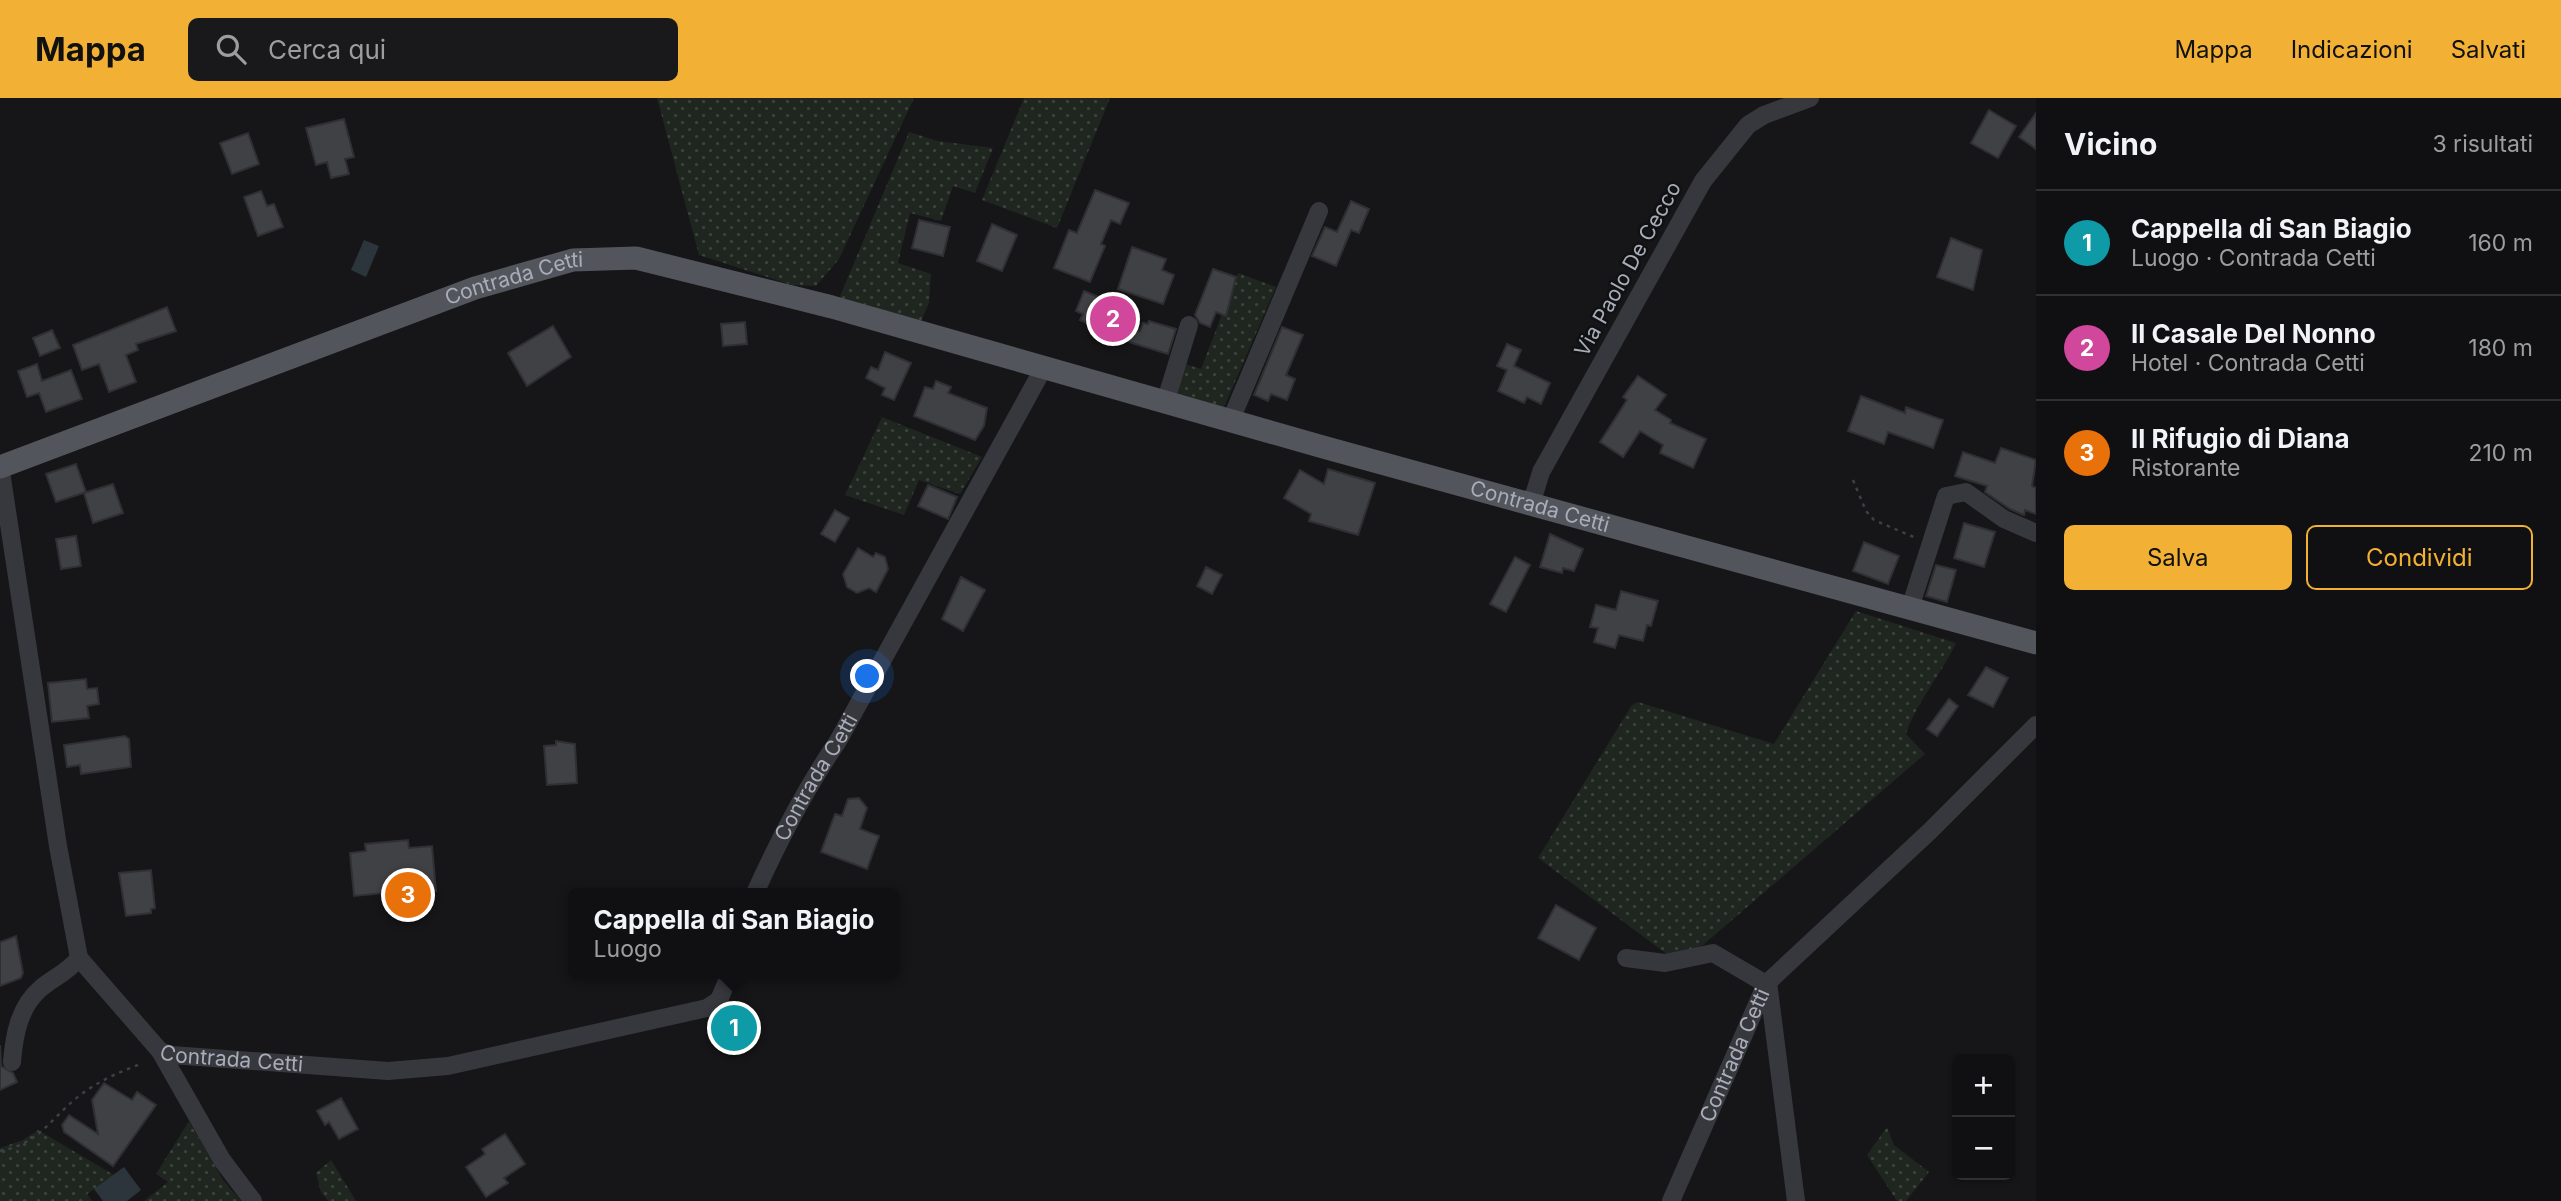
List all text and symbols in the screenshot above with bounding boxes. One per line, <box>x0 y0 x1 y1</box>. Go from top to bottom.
search box <box>188 18 678 81</box>
text: Mappa <box>35 29 146 69</box>
icon: search <box>212 30 250 68</box>
text: Cerca qui <box>268 34 386 65</box>
text: Mappa <box>2174 35 2253 64</box>
text: Indicazioni <box>2291 35 2413 64</box>
text: Salvati <box>2451 35 2526 64</box>
text: Vicino <box>2064 126 2157 162</box>
text: 3 risultati <box>2432 130 2533 158</box>
street label: Via Paolo De Cecco <box>1569 177 1686 361</box>
text: Cappella di San Biagio <box>2131 213 2412 244</box>
text: 1 <box>2082 229 2092 257</box>
text: 160 m <box>2468 229 2533 257</box>
text: Luogo · Contrada Cetti <box>2131 244 2376 272</box>
street label: Contrada Cetti <box>441 247 584 310</box>
pin: 2 <box>1090 293 1136 345</box>
text: Il Casale Del Nonno <box>2131 318 2376 349</box>
text: 2 <box>2080 334 2094 362</box>
text: 180 m <box>2468 334 2533 362</box>
text: Hotel · Contrada Cetti <box>2131 349 2365 377</box>
text: Il Rifugio di Diana <box>2131 423 2350 454</box>
text: 3 <box>2080 439 2094 467</box>
text: 210 m <box>2468 439 2533 467</box>
text: Ristorante <box>2131 454 2240 482</box>
street label: Contrada Cetti <box>1467 475 1612 537</box>
button: Salva <box>2064 525 2292 590</box>
button: Condividi <box>2306 525 2533 590</box>
your location <box>850 659 884 693</box>
street label: Contrada Cetti <box>769 709 863 845</box>
pin: 3 <box>385 869 431 921</box>
popup <box>568 888 900 979</box>
text: Cappella di San Biagio <box>594 904 874 935</box>
text: Luogo <box>594 935 662 963</box>
street label: Contrada Cetti <box>1694 984 1775 1126</box>
pin: 1 <box>711 1002 757 1054</box>
street label: Contrada Cetti <box>157 1039 304 1077</box>
map controls <box>1952 1054 2015 1180</box>
button: + <box>1952 1054 2015 1117</box>
button: − <box>1952 1117 2015 1180</box>

